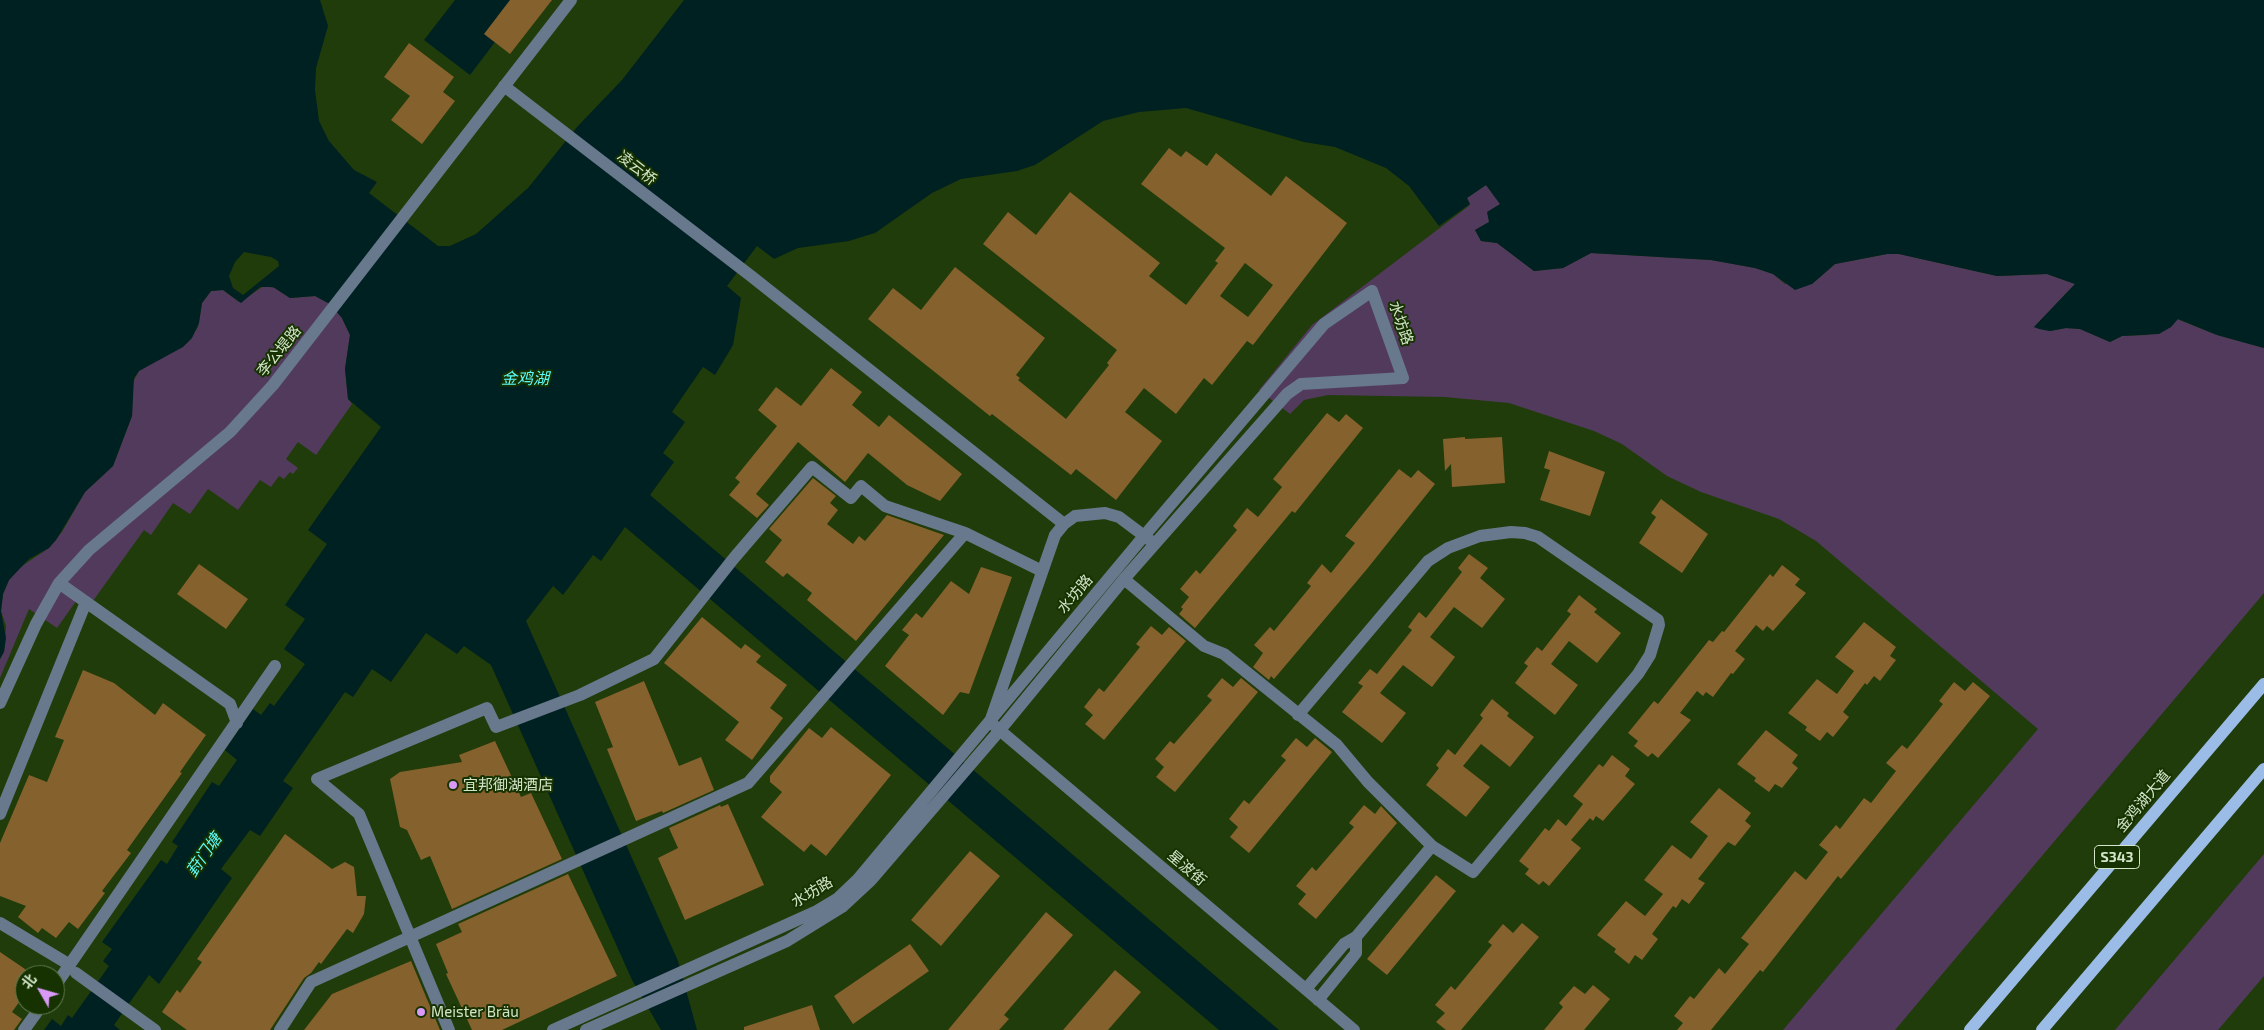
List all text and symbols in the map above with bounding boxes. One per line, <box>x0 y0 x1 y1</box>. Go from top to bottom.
street label: 凌云桥 <box>614 147 660 189</box>
street label: 水坊路 <box>1385 299 1417 347</box>
street label: 李公堤路 <box>253 322 305 380</box>
water label: 金鸡湖 <box>501 369 549 389</box>
street label: 水坊路 <box>1054 571 1096 617</box>
street label: 金鸡湖大道 <box>2112 766 2174 836</box>
place label: 宜邦御湖酒店 <box>463 776 553 794</box>
marker: 宜邦御湖酒店 <box>447 779 459 791</box>
water label: 葑门塘 <box>182 830 226 880</box>
road number: S343 <box>2094 846 2140 869</box>
street label: 星波街 <box>1164 847 1210 889</box>
street label: 水坊路 <box>788 873 836 911</box>
north arrow <box>15 965 65 1015</box>
text: 北 <box>18 970 40 992</box>
place label: Meister Bräu <box>431 1003 519 1021</box>
marker: Meister Bräu <box>415 1006 427 1018</box>

